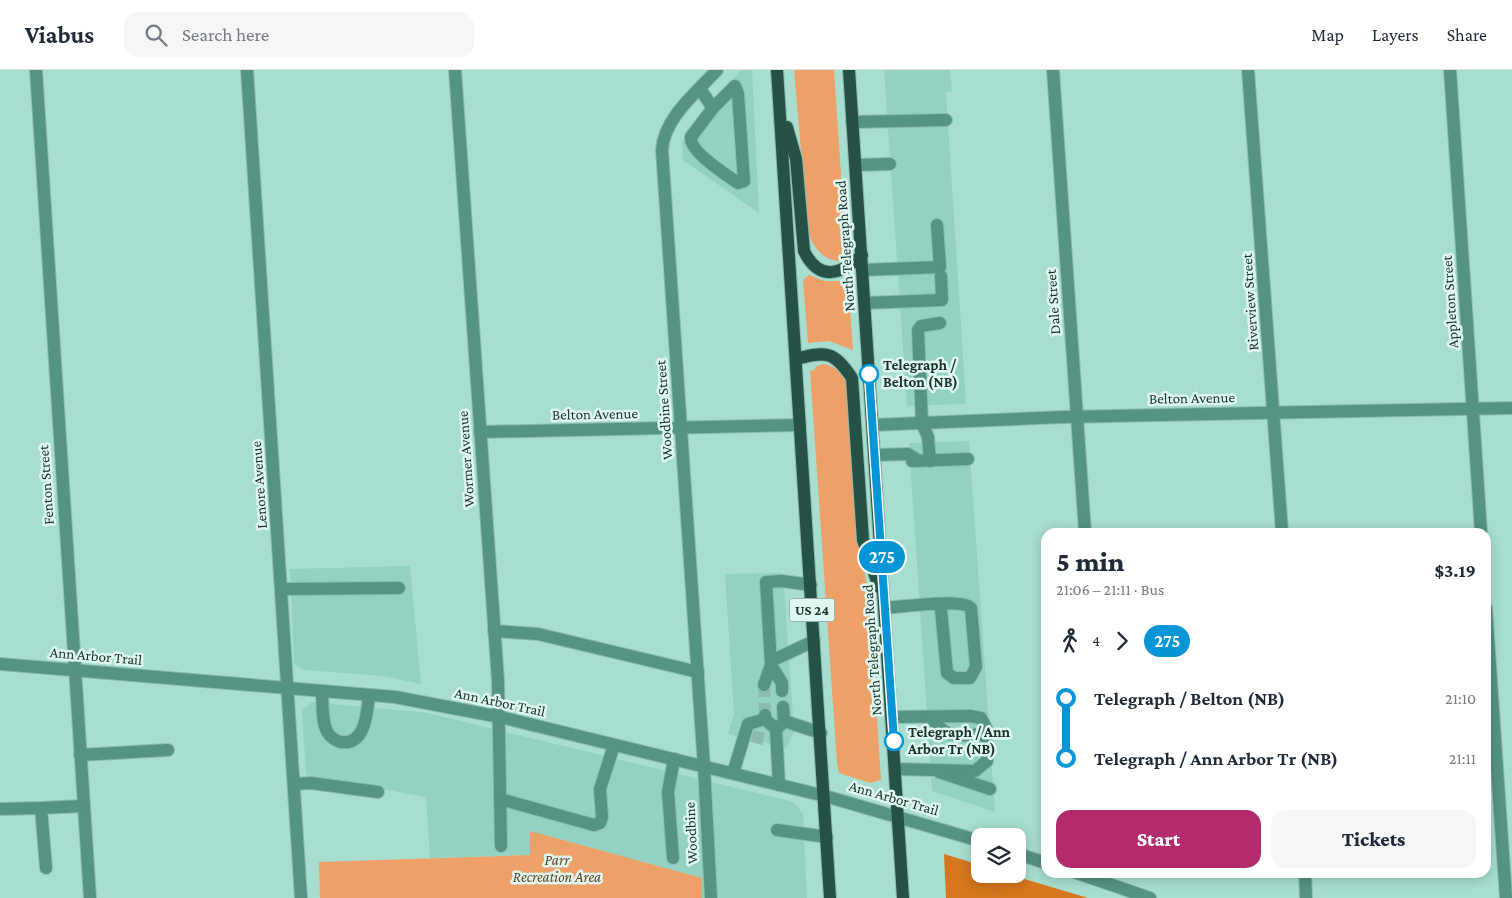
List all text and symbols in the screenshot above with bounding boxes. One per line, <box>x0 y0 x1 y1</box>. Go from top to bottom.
search box <box>124 12 474 57</box>
text: Viabus <box>25 21 94 48</box>
icon: search <box>142 21 170 49</box>
text: Search here <box>182 24 269 45</box>
text: Map <box>1311 25 1344 45</box>
text: Layers <box>1372 25 1419 45</box>
text: Share <box>1447 25 1487 45</box>
street label: North Telegraph Road <box>832 180 859 312</box>
street label: Riverview Street <box>1239 252 1261 351</box>
street label: Appleton Street <box>1439 254 1462 349</box>
street label: Dale Street <box>1043 268 1063 335</box>
place label: Telegraph / Belton (NB) <box>883 357 958 391</box>
street label: Woodbine Street <box>652 358 675 461</box>
marker: Telegraph / Belton (NB) <box>859 364 879 384</box>
street label: Belton Avenue <box>1149 389 1236 407</box>
street label: Belton Avenue <box>552 405 639 423</box>
street label: Wormer Avenue <box>455 410 477 508</box>
street label: Lenore Avenue <box>248 440 270 530</box>
street label: Fenton Street <box>35 443 57 525</box>
line badge: 275 <box>853 541 911 573</box>
text: 5 min <box>1056 546 1124 577</box>
text: 275 <box>869 547 895 567</box>
text: $3.19 <box>1435 560 1476 581</box>
text: 21:06 – 21:11 · Bus <box>1056 581 1164 598</box>
street label: North Telegraph Road <box>859 584 886 716</box>
road number: US 24 <box>790 598 834 622</box>
icon: walk <box>1056 627 1084 655</box>
icon: forward <box>1108 627 1136 655</box>
text: 275 <box>1154 631 1180 651</box>
text: 4 <box>1092 632 1100 649</box>
street label: Ann Arbor Trail <box>49 644 143 668</box>
street label: Ann Arbor Trail <box>453 685 547 719</box>
text: Telegraph / Belton (NB) <box>1094 688 1285 709</box>
text: 21:10 <box>1445 690 1476 707</box>
place label: Telegraph / Ann Arbor Tr (NB) <box>907 724 1011 758</box>
marker: Telegraph / Ann Arbor Tr (NB) <box>884 731 904 751</box>
text: Telegraph / Ann Arbor Tr (NB) <box>1094 748 1338 769</box>
text: 21:11 <box>1449 750 1476 767</box>
street label: Ann Arbor Trail <box>847 778 941 818</box>
street label: Woodbine <box>681 801 701 864</box>
button: Start <box>1056 810 1261 868</box>
button: Tickets <box>1271 810 1476 868</box>
map controls <box>971 828 1026 883</box>
button: layers <box>971 828 1026 883</box>
park label: Parr Recreation Area <box>513 852 601 885</box>

